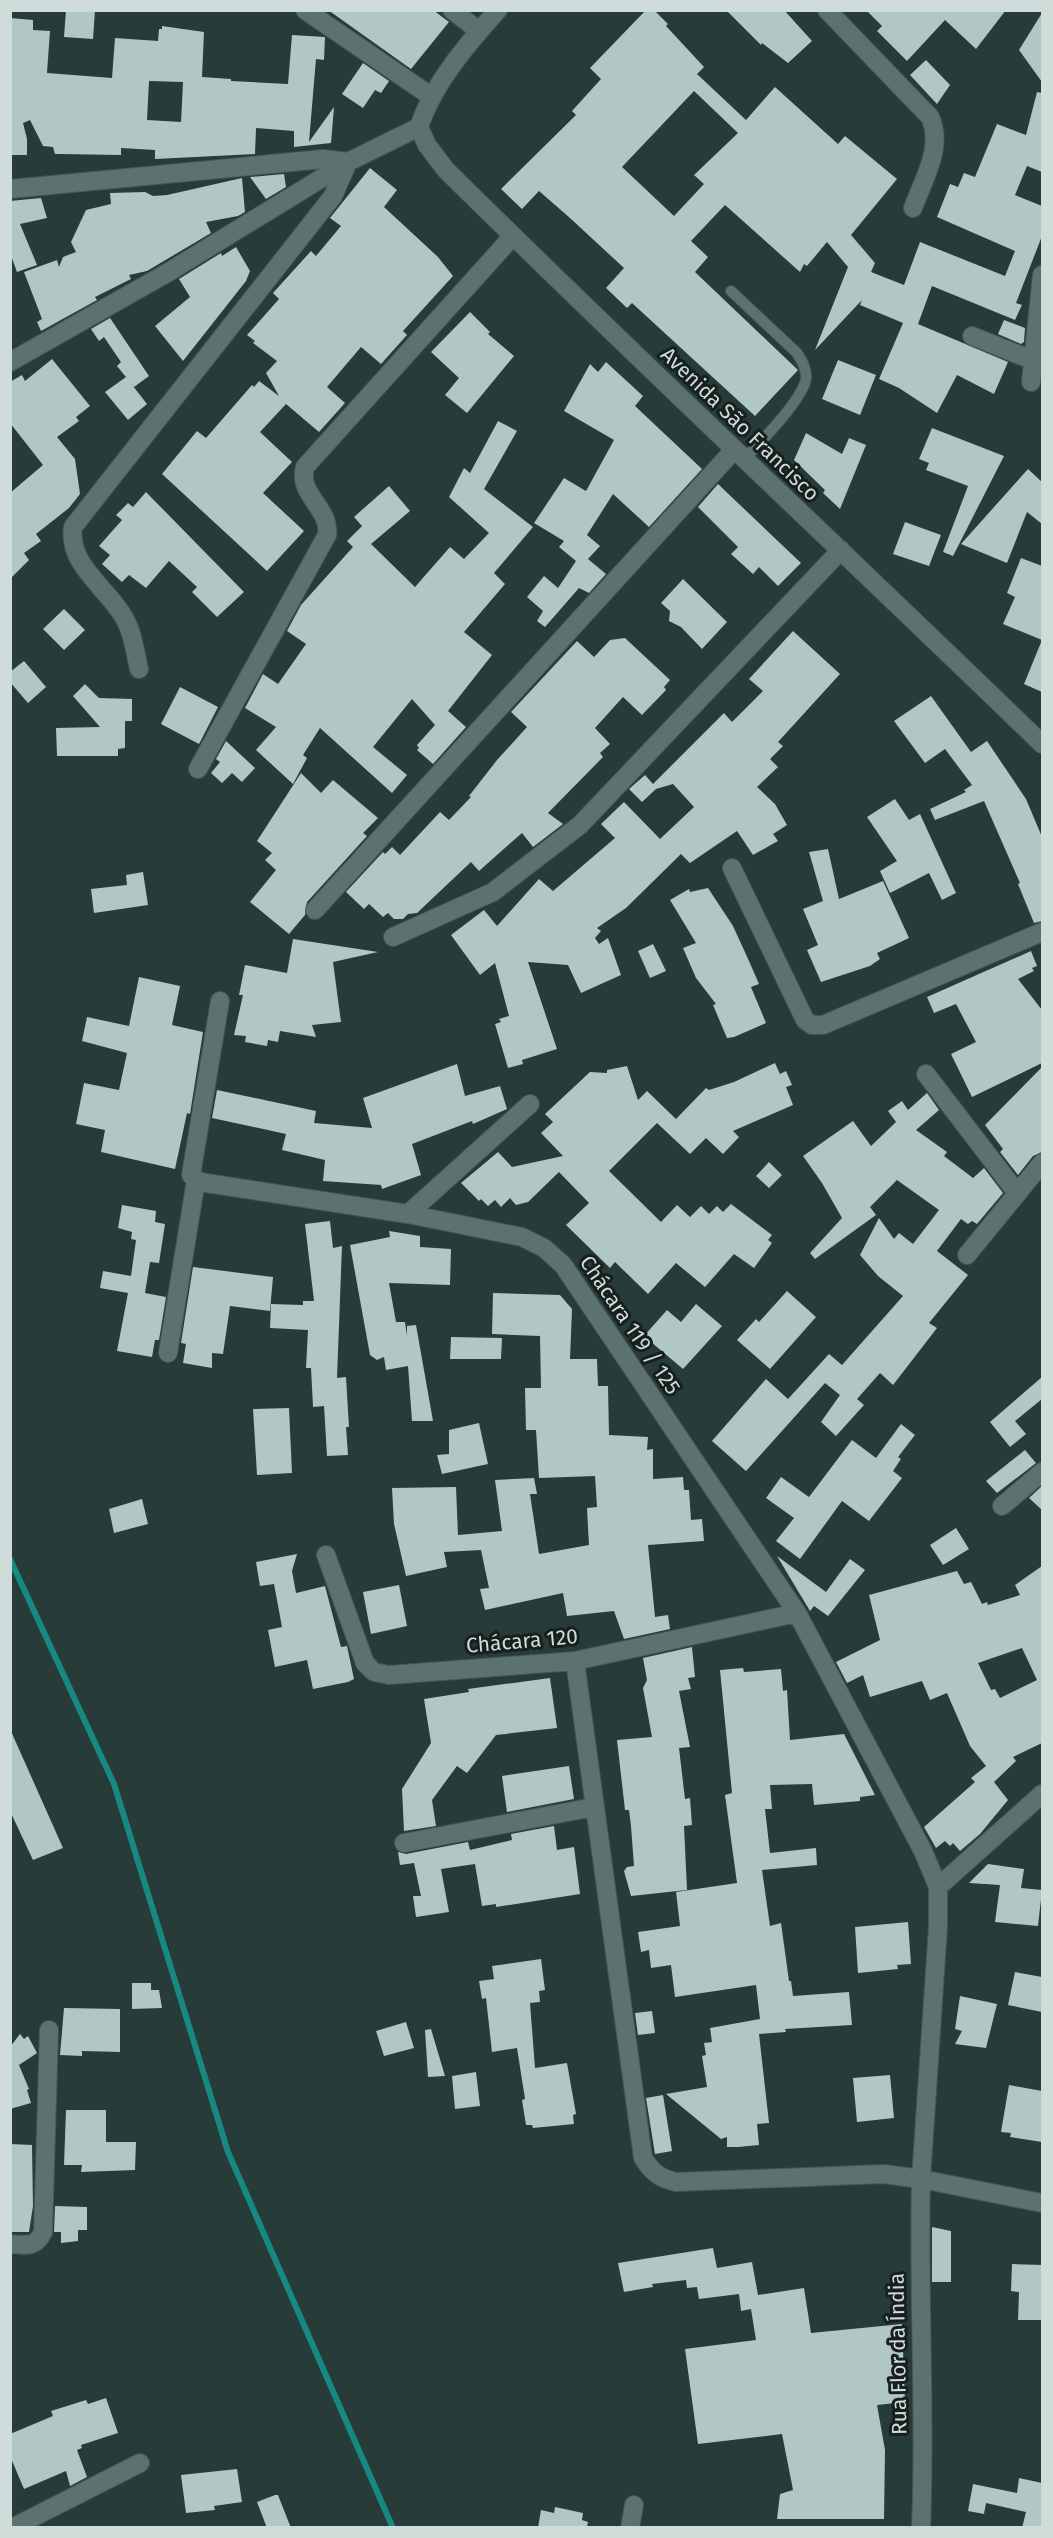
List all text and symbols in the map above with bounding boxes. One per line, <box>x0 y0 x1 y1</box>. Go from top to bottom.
street label: Avenida São Francisco <box>655 342 825 506</box>
street label: Chácara 119 / 125 <box>574 1251 686 1399</box>
street label: Chácara 120 <box>465 1623 579 1659</box>
street label: Rua Flor da Índia <box>884 2273 912 2435</box>

